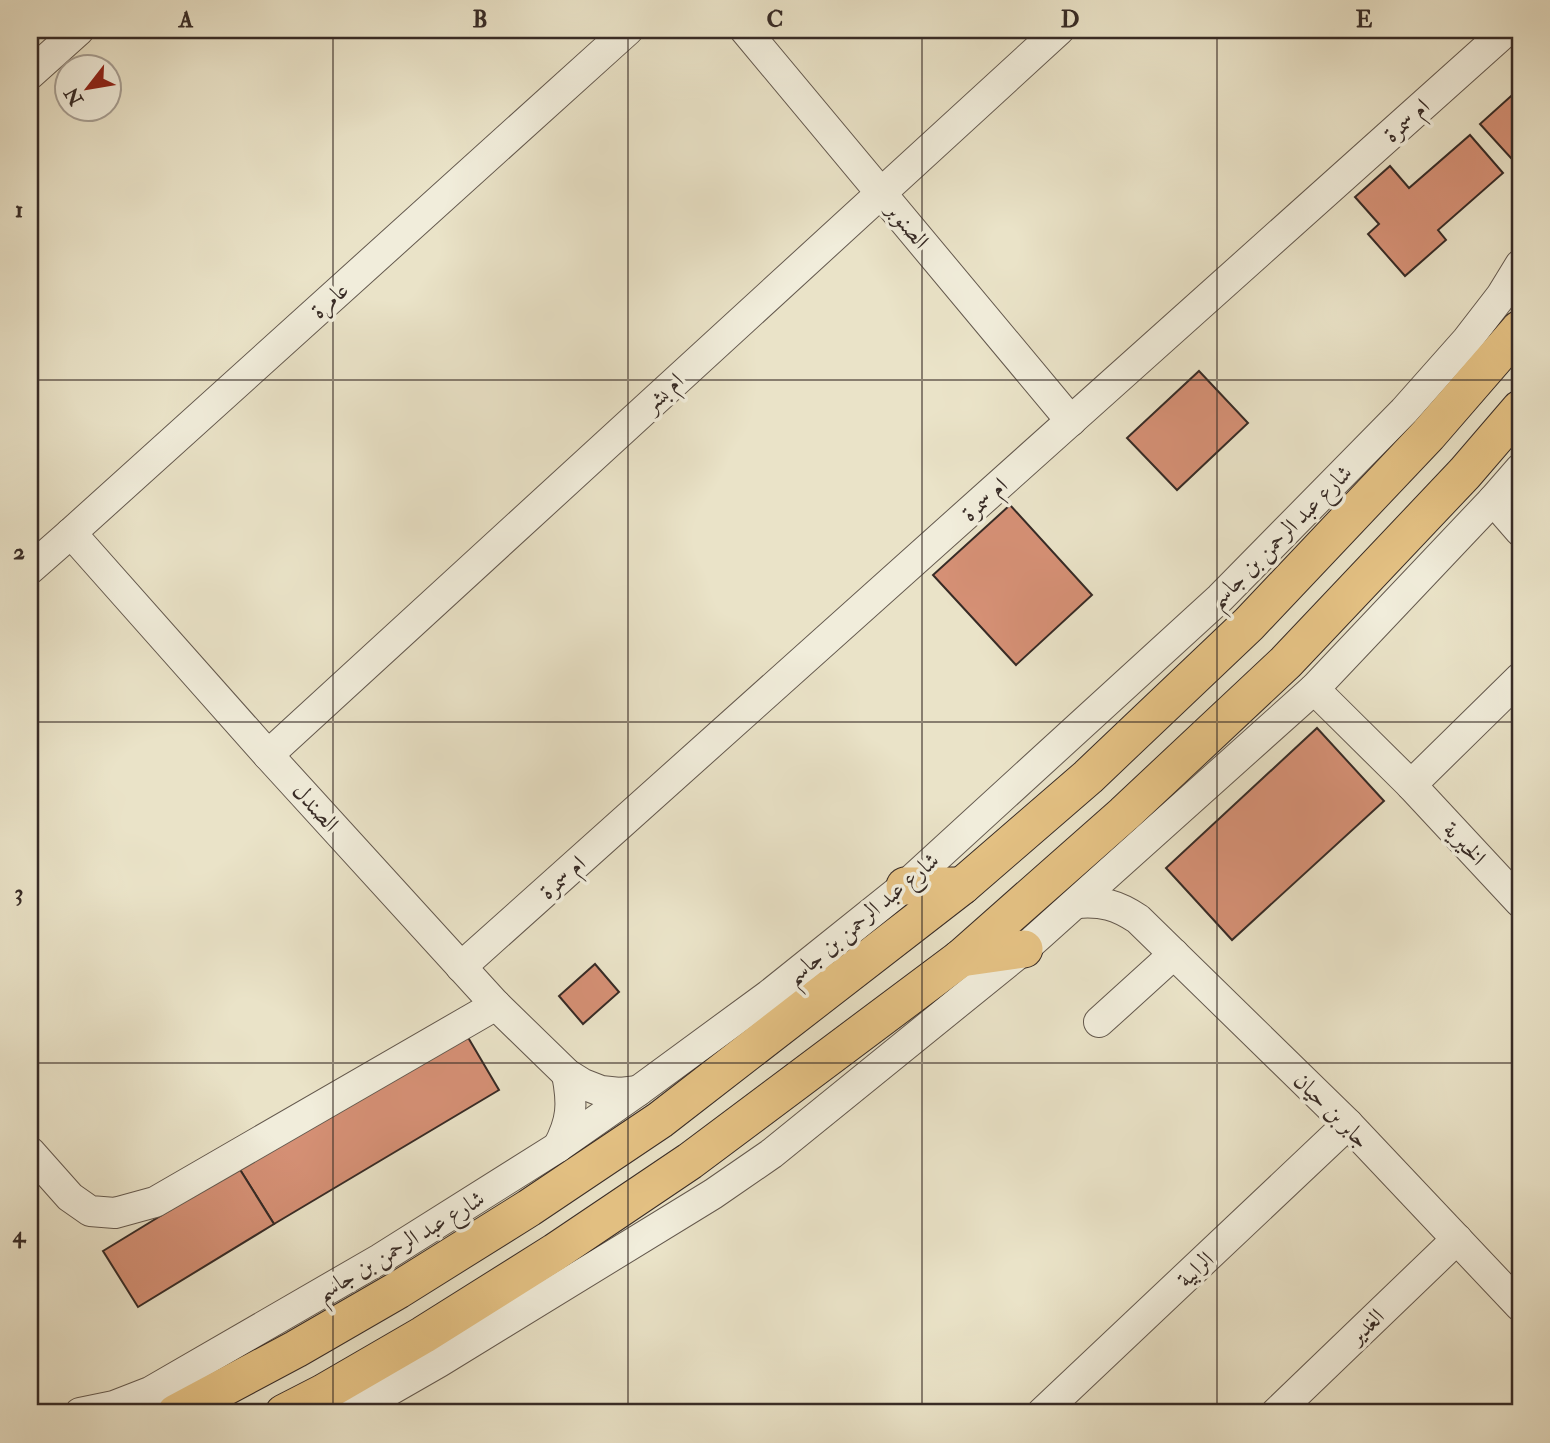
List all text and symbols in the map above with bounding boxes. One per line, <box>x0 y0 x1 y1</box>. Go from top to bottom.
text: A <box>178 5 194 34</box>
text: B <box>472 5 488 34</box>
text: C <box>767 5 783 34</box>
text: D <box>1061 5 1079 34</box>
text: E <box>1356 5 1373 34</box>
north arrow <box>52 52 122 122</box>
text: N <box>59 82 89 111</box>
street label: ام سمرة <box>1377 92 1439 152</box>
text: 1 <box>15 195 23 224</box>
street label: الصنوبر <box>879 195 935 255</box>
street label: عامرة <box>304 276 355 326</box>
street label: ام بشر <box>636 367 693 423</box>
street label: شارع عبد الرحمن بن جاسم <box>1202 458 1364 620</box>
street label: ام سمرة <box>955 471 1017 531</box>
text: 2 <box>13 537 25 566</box>
street label: الصندل <box>286 777 345 838</box>
street label: الخيرية <box>1437 815 1492 872</box>
street label: شارع عبد الرحمن بن جاسم <box>780 846 950 997</box>
street label: ام سمرة <box>533 849 595 909</box>
text: 3 <box>15 878 23 907</box>
street label: جابر بن حيان <box>1287 1066 1376 1155</box>
street label: شارع عبد الرحمن بن جاسم <box>311 1184 494 1314</box>
text: 4 <box>12 1220 27 1249</box>
street label: الرابية <box>1171 1245 1220 1294</box>
street label: الغدير <box>1341 1302 1391 1352</box>

